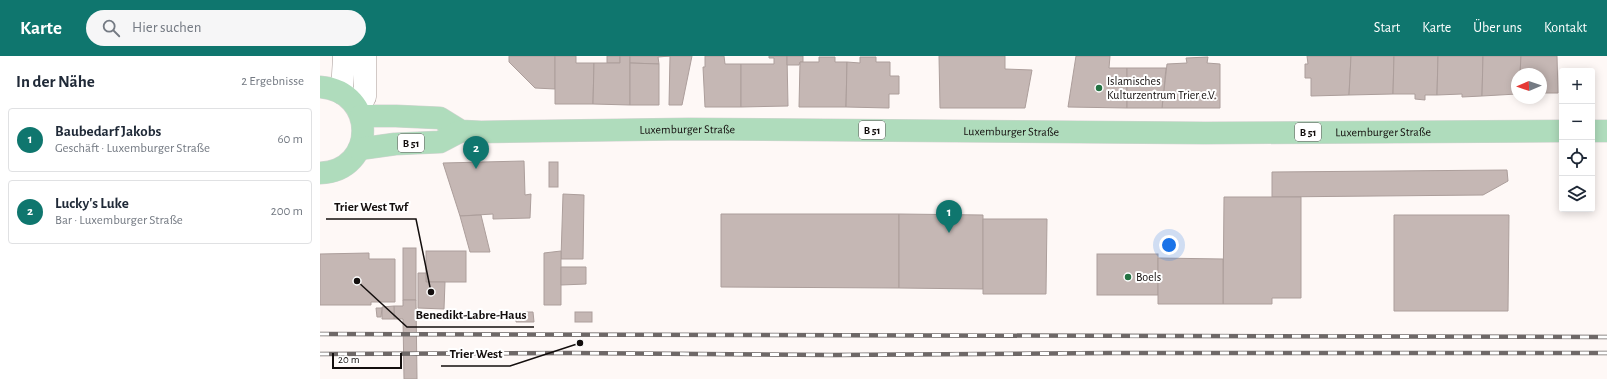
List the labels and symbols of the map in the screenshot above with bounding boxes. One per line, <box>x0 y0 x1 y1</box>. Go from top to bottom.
north arrow <box>1511 68 1547 104</box>
place label: Islamisches Kulturzentrum Trier e.V. <box>1107 75 1217 101</box>
marker: Islamisches Kulturzentrum Trier e.V. <box>1094 83 1104 93</box>
road number: B 51 <box>859 121 885 139</box>
street label: Luxemburger Straße <box>639 123 735 136</box>
road number: B 51 <box>1295 123 1321 141</box>
street label: Luxemburger Straße <box>963 125 1059 138</box>
street label: Luxemburger Straße <box>1335 126 1431 138</box>
road number: B 51 <box>398 134 424 152</box>
pin: 2 <box>463 136 489 169</box>
callout: Trier West Twf <box>326 194 416 219</box>
pin: 1 <box>936 200 962 233</box>
text: Trier West Twf <box>334 201 410 214</box>
your location <box>1159 235 1179 255</box>
place label: Boels <box>1136 271 1161 283</box>
marker: Boels <box>1123 272 1133 282</box>
callout: Benedikt-Labre-Haus <box>407 302 534 327</box>
text: Benedikt-Labre-Haus <box>416 309 526 322</box>
callout: Trier West <box>441 341 510 366</box>
text: Trier West <box>450 348 503 361</box>
scale bar <box>332 351 402 370</box>

